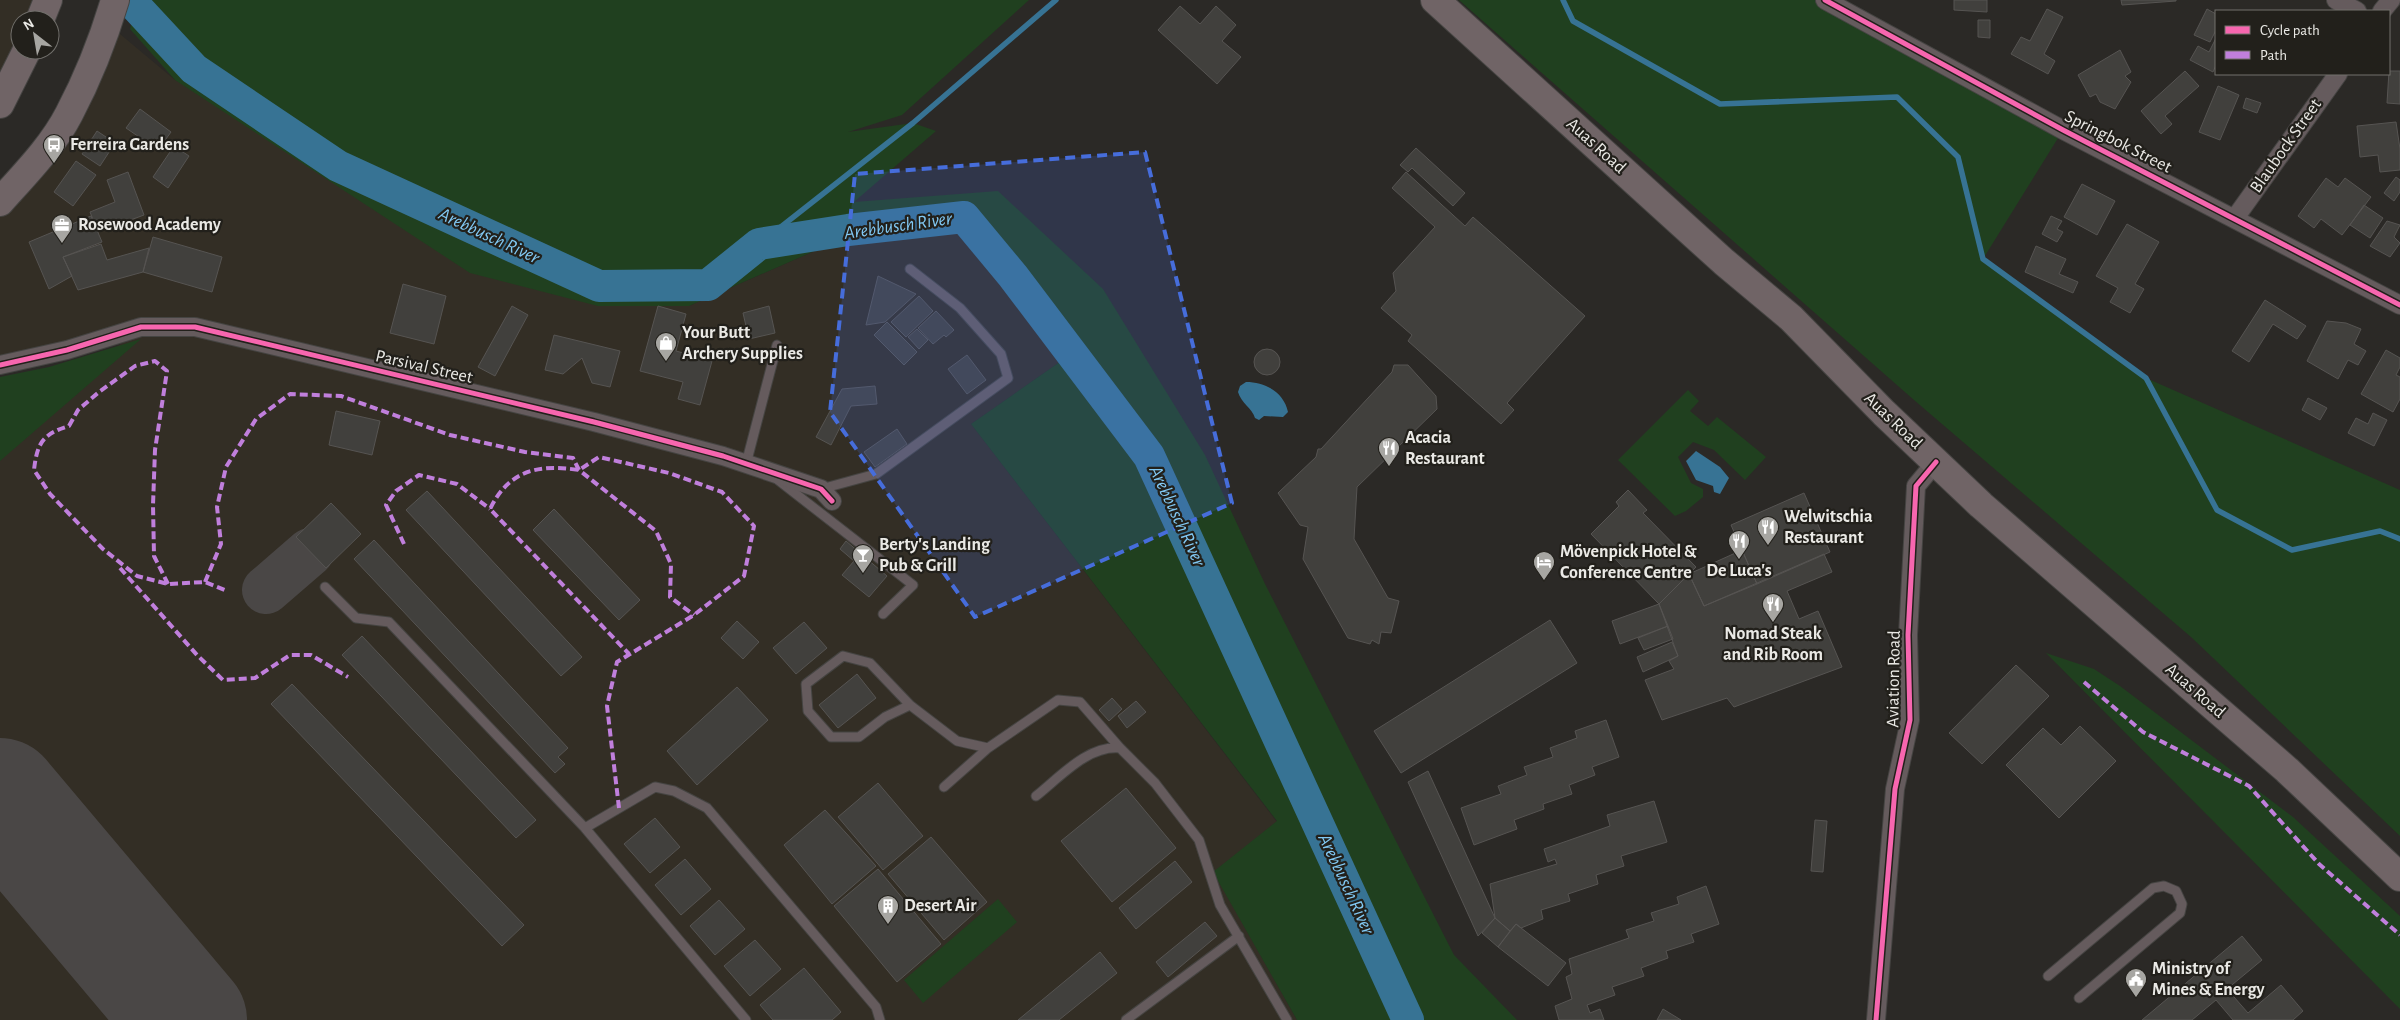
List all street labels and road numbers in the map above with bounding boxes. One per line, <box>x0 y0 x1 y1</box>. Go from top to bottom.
street label: Blaubock Street <box>2247 96 2325 196</box>
street label: Springbok Street <box>2062 107 2175 177</box>
street label: Auas Road <box>1563 115 1629 177</box>
street label: Parsival Street <box>374 347 475 387</box>
street label: Auas Road <box>1860 389 1926 453</box>
street label: Aviation Road <box>1884 630 1904 728</box>
street label: Auas Road <box>2162 660 2228 722</box>

